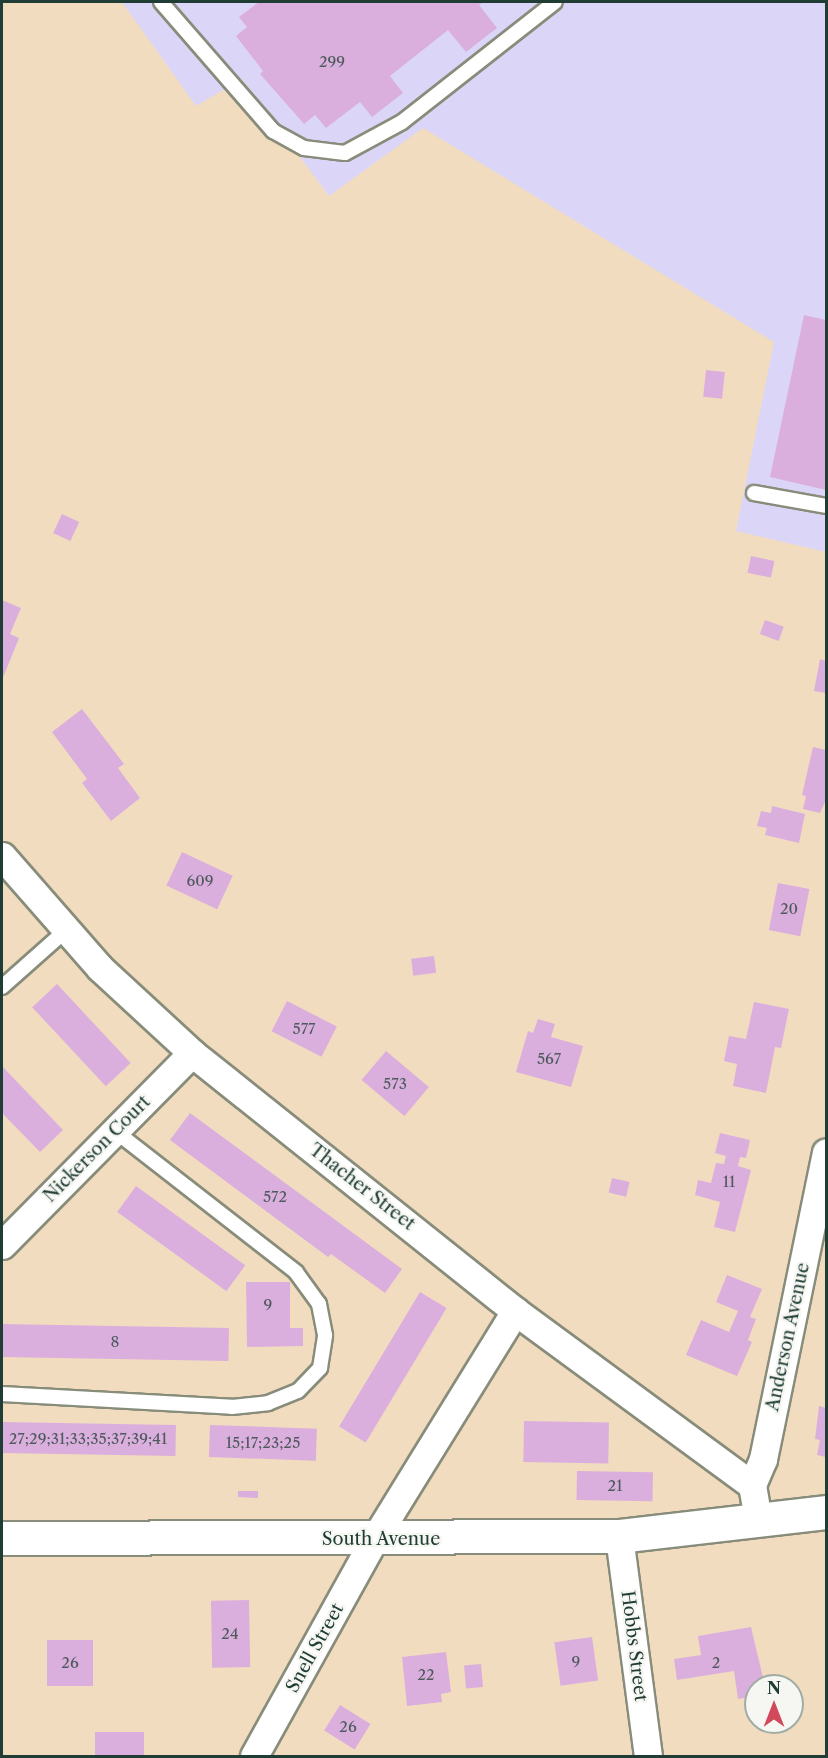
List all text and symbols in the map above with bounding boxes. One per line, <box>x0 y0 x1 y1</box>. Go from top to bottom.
house number: 299 <box>319 53 345 71</box>
house number: 609 <box>186 872 214 890</box>
house number: 20 <box>780 900 798 918</box>
house number: 577 <box>293 1020 315 1038</box>
house number: 567 <box>537 1050 561 1068</box>
house number: 573 <box>383 1075 407 1093</box>
street label: Nickerson Court <box>39 1091 155 1207</box>
street label: Thacher Street <box>305 1139 419 1235</box>
house number: 11 <box>723 1173 735 1191</box>
house number: 572 <box>263 1188 287 1206</box>
street label: Anderson Avenue <box>762 1260 814 1414</box>
house number: 9 <box>264 1296 272 1314</box>
house number: 8 <box>111 1333 119 1351</box>
house number: 27;29;31;33;35;37;39;41 <box>9 1430 167 1448</box>
house number: 15;17;23;25 <box>226 1434 300 1452</box>
house number: 21 <box>608 1477 622 1495</box>
street label: South Avenue <box>321 1528 441 1550</box>
street label: Hobbs Street <box>616 1589 652 1703</box>
street label: Snell Street <box>282 1600 348 1696</box>
house number: 24 <box>221 1625 239 1643</box>
house number: 9 <box>572 1653 580 1671</box>
house number: 26 <box>61 1654 79 1672</box>
house number: 2 <box>712 1654 720 1672</box>
house number: 22 <box>417 1666 435 1684</box>
north arrow <box>744 1674 804 1734</box>
text: N <box>767 1678 781 1698</box>
house number: 26 <box>339 1718 357 1736</box>

